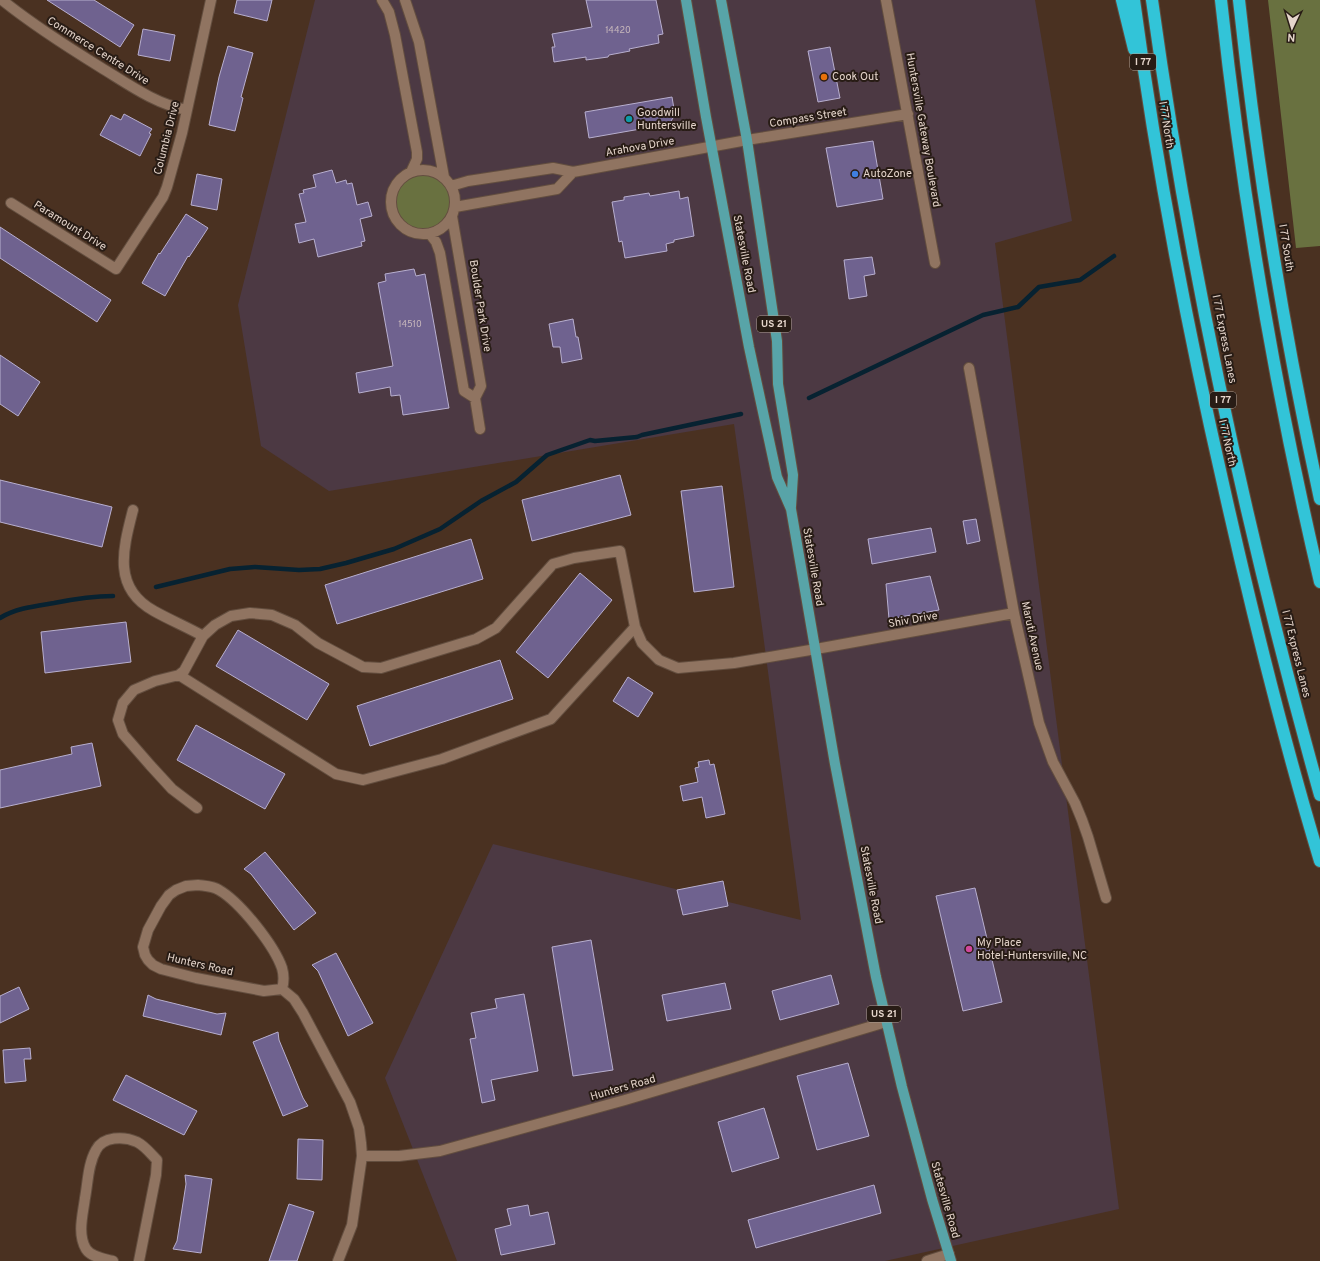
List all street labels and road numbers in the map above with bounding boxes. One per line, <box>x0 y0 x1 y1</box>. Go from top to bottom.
street label: Commerce Centre Drive <box>44 14 152 88</box>
street label: Huntersville Gateway Boulevard <box>903 52 943 208</box>
road number: I 77 <box>1130 54 1156 70</box>
street label: Columbia Drive <box>151 100 183 176</box>
street label: I 77 North <box>1155 100 1177 150</box>
street label: Compass Street <box>768 105 848 131</box>
street label: Arahova Drive <box>605 134 676 160</box>
street label: Paramount Drive <box>31 198 109 254</box>
street label: Statesville Road <box>730 214 758 294</box>
street label: I 77 South <box>1275 223 1297 273</box>
street label: Boulder Park Drive <box>466 259 494 353</box>
street label: I 77 Express Lanes <box>1209 294 1239 384</box>
road number: US 21 <box>757 316 791 332</box>
road number: I 77 <box>1210 392 1236 408</box>
street label: I 77 North <box>1215 418 1239 468</box>
street label: Statesville Road <box>799 527 827 607</box>
street label: Maruti Avenue <box>1018 600 1046 672</box>
street label: Shiv Drive <box>887 609 939 631</box>
street label: I 77 Express Lanes <box>1278 609 1314 699</box>
street label: Statesville Road <box>857 845 885 925</box>
street label: Hunters Road <box>166 951 234 979</box>
road number: US 21 <box>867 1006 901 1022</box>
street label: Hunters Road <box>589 1072 657 1104</box>
street label: Statesville Road <box>927 1160 963 1240</box>

